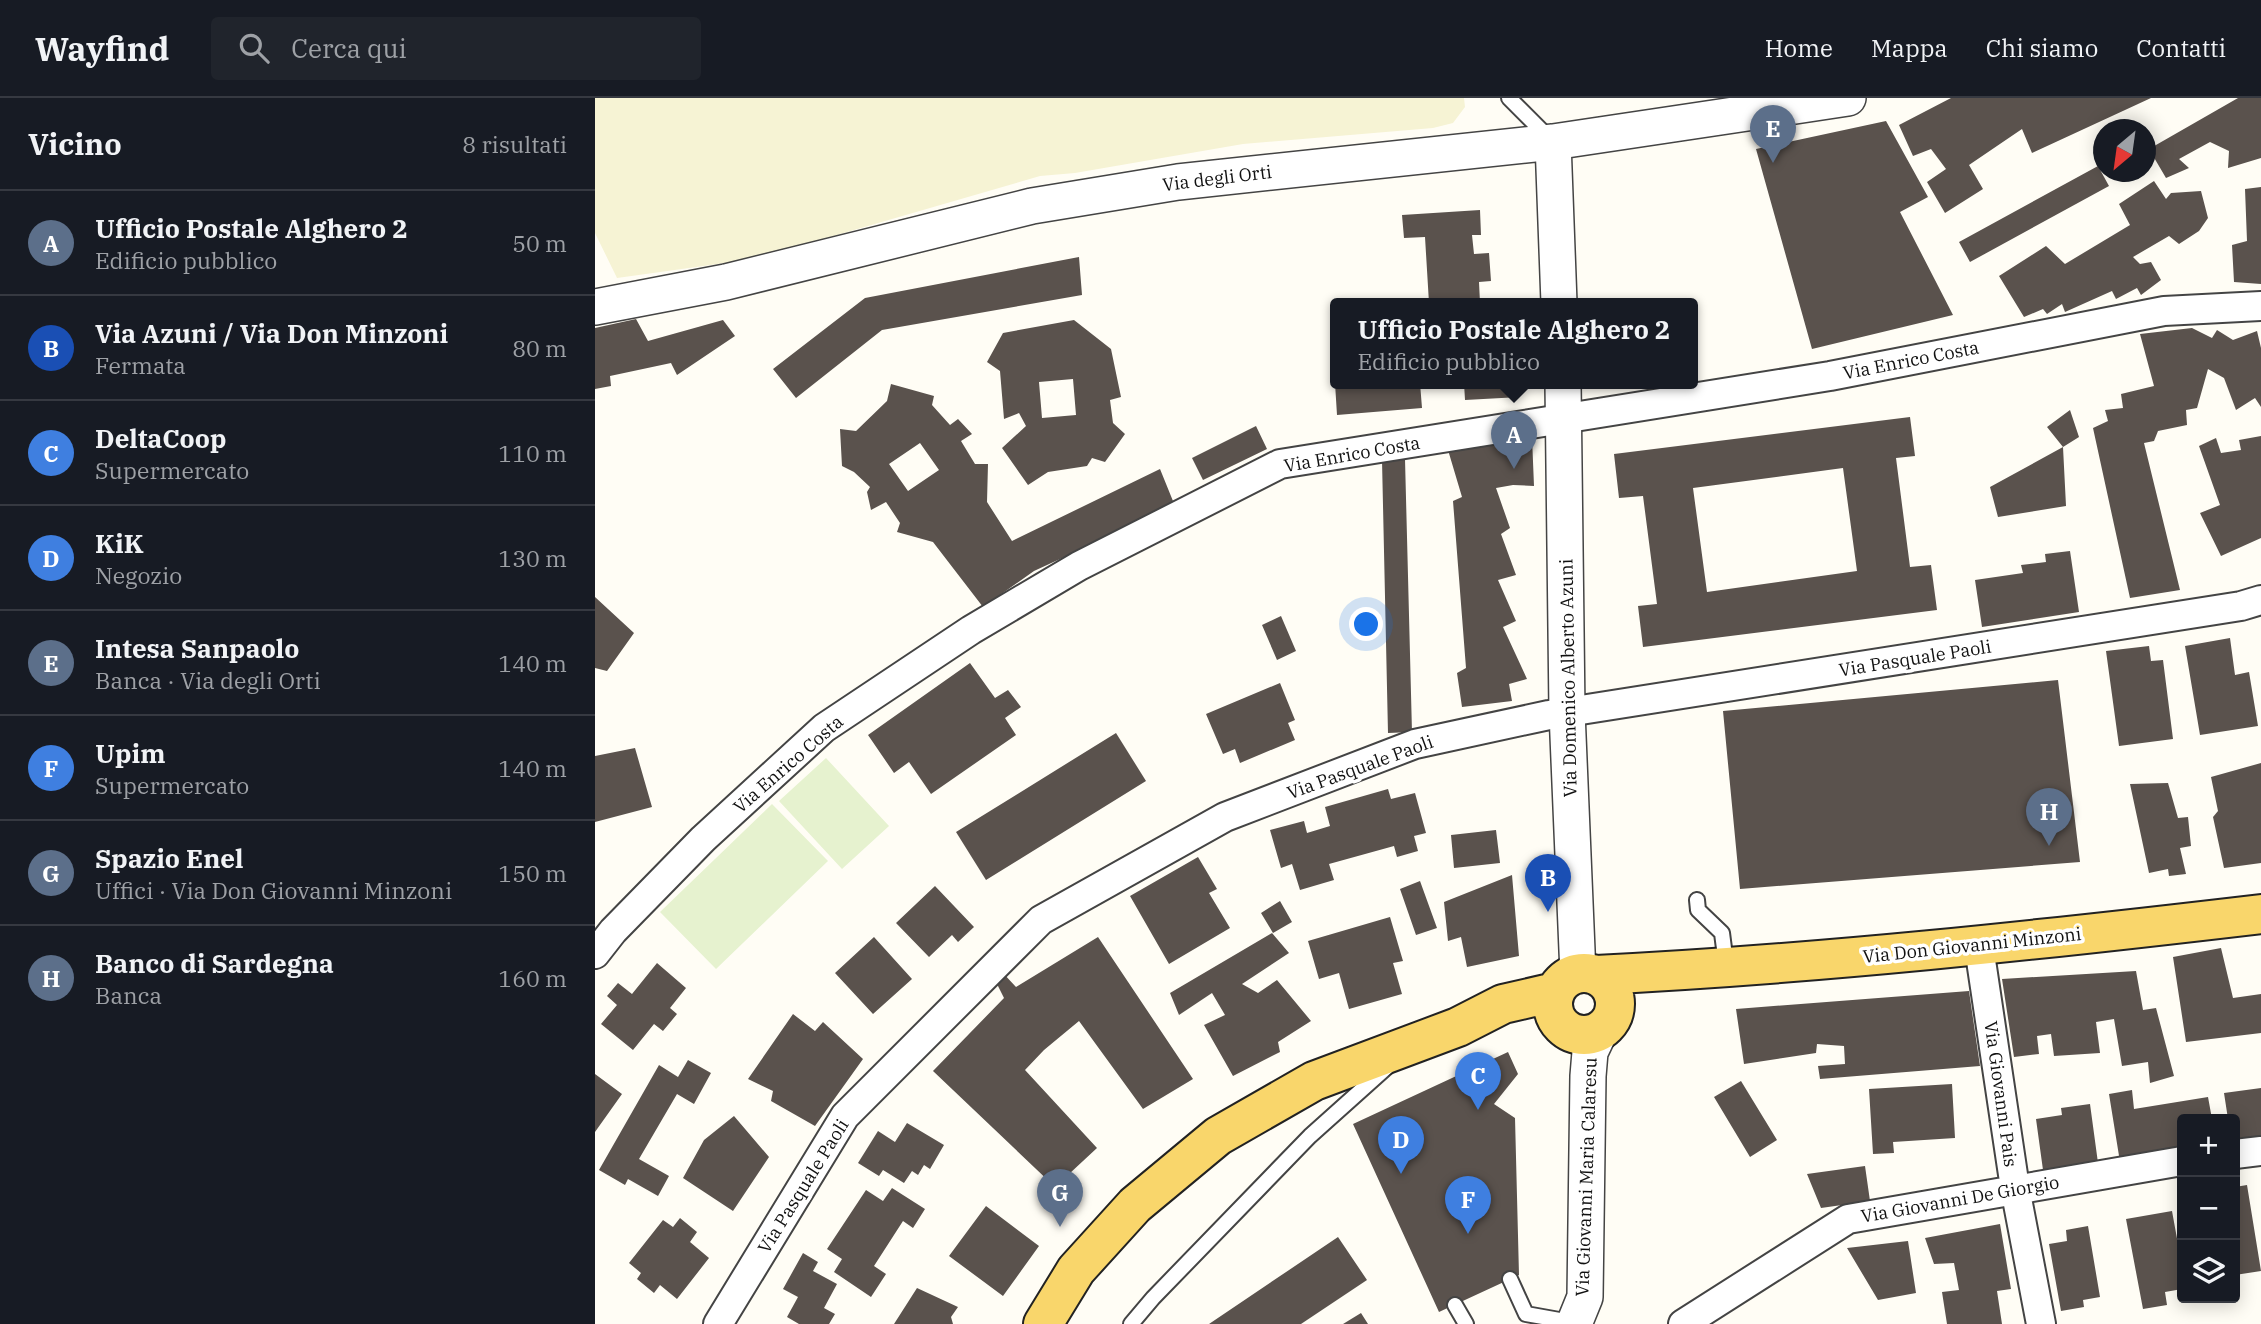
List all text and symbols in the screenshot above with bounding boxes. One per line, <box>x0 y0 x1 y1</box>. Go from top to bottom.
search box <box>211 17 701 80</box>
text: Wayfind <box>35 27 169 70</box>
icon: search <box>235 29 273 67</box>
text: Cerca qui <box>291 31 407 65</box>
text: Home <box>1765 32 1833 64</box>
text: Mappa <box>1871 32 1948 64</box>
text: Chi siamo <box>1986 32 2098 64</box>
text: Contatti <box>2136 32 2226 64</box>
pin: E <box>1750 105 1796 163</box>
north arrow <box>2093 119 2156 182</box>
text: Vicino <box>28 124 122 163</box>
text: 8 risultati <box>462 129 567 159</box>
street label: Via degli Orti <box>1161 160 1273 196</box>
text: Ufficio Postale Alghero 2 <box>95 211 408 245</box>
text: A <box>43 228 59 258</box>
text: 50 m <box>512 228 567 258</box>
text: Edificio pubblico <box>95 245 277 275</box>
popup <box>1330 298 1698 389</box>
text: Ufficio Postale Alghero 2 <box>1358 312 1670 346</box>
text: Via Azuni / Via Don Minzoni <box>95 316 448 350</box>
text: B <box>43 333 59 363</box>
text: 80 m <box>512 333 567 363</box>
street label: Via Enrico Costa <box>1841 336 1981 384</box>
text: Edificio pubblico <box>1358 346 1540 376</box>
text: Fermata <box>95 350 186 380</box>
pin: A <box>1491 411 1537 469</box>
text: DeltaCoop <box>95 421 226 455</box>
street label: Via Enrico Costa <box>1282 431 1422 477</box>
text: C <box>43 438 59 468</box>
text: 110 m <box>498 438 567 468</box>
text: Supermercato <box>95 455 249 485</box>
text: KiK <box>95 526 144 560</box>
text: D <box>42 543 60 573</box>
text: 130 m <box>498 543 567 573</box>
street label: Via Domenico Alberto Azuni <box>1554 558 1582 797</box>
text: Negozio <box>95 560 182 590</box>
your location <box>1349 607 1383 641</box>
text: Intesa Sanpaolo <box>95 631 299 665</box>
street label: Via Pasquale Paoli <box>1837 635 1993 681</box>
text: E <box>43 648 59 678</box>
text: 140 m <box>498 648 567 678</box>
text: Banca · Via degli Orti <box>95 665 321 695</box>
street label: Via Enrico Costa <box>728 710 848 818</box>
street label: Via Pasquale Paoli <box>1284 730 1437 804</box>
text: Upim <box>95 736 165 770</box>
text: F <box>44 753 58 783</box>
text: 140 m <box>498 753 567 783</box>
text: Supermercato <box>95 770 249 800</box>
pin: H <box>2026 788 2072 846</box>
text: Spazio Enel <box>95 841 244 875</box>
pin: B <box>1525 854 1571 912</box>
text: G <box>42 858 60 888</box>
text: 150 m <box>498 858 567 888</box>
text: Uffici · Via Don Giovanni Minzoni <box>95 875 452 905</box>
street label: Via Don Giovanni Minzoni <box>1862 922 2083 968</box>
text: Banco di Sardegna <box>95 946 334 980</box>
text: H <box>42 963 60 993</box>
text: 160 m <box>498 963 567 993</box>
text: Banca <box>95 980 162 1010</box>
street label: Via Giovanni Pais <box>1979 1020 2023 1168</box>
pin: C <box>1455 1052 1501 1110</box>
street label: Via Giovanni Maria Calaresu <box>1570 1057 1602 1297</box>
street label: Via Pasquale Paoli <box>752 1114 854 1257</box>
map controls <box>2177 1114 2240 1303</box>
button: + <box>2177 1114 2240 1177</box>
pin: D <box>1378 1116 1424 1174</box>
pin: G <box>1037 1169 1083 1227</box>
street label: Via Giovanni De Giorgio <box>1859 1170 2061 1228</box>
pin: F <box>1445 1176 1491 1234</box>
button: − <box>2177 1177 2240 1240</box>
button: layers <box>2177 1240 2240 1303</box>

